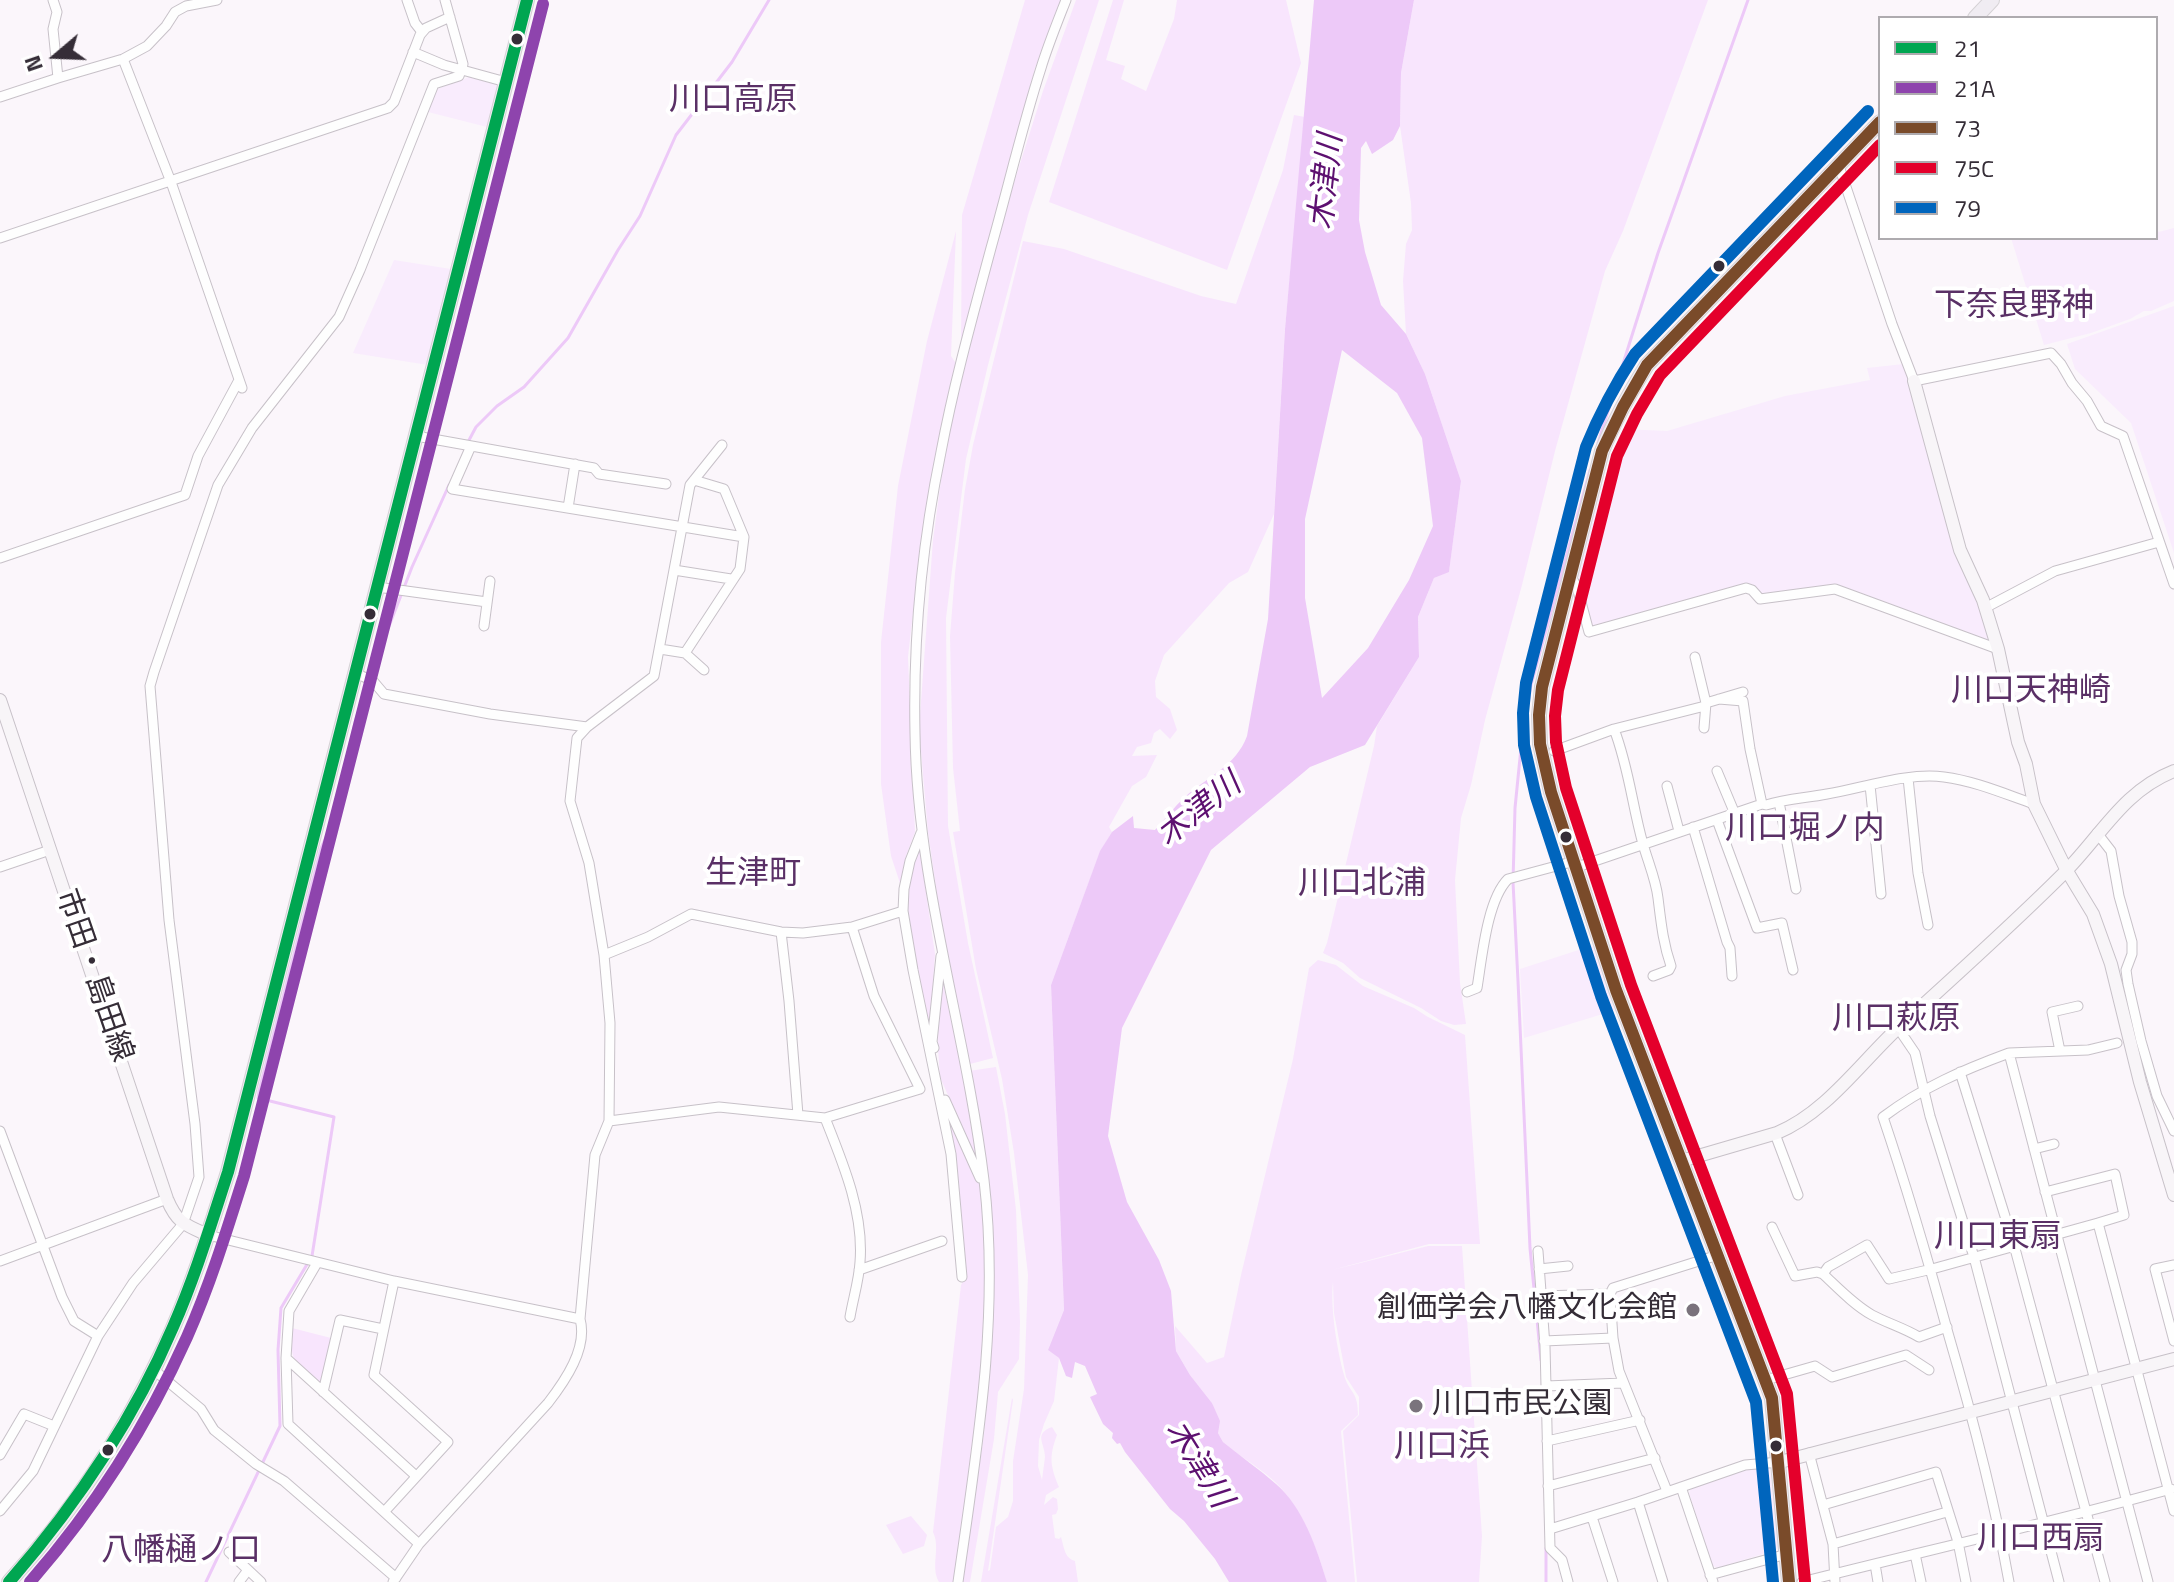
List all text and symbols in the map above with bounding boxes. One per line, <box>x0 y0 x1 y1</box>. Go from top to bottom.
north arrow <box>16 16 96 96</box>
legend <box>1878 16 2158 240</box>
text: 21 <box>1954 30 1981 66</box>
unlabelled marker <box>509 31 525 47</box>
text: N <box>15 51 52 77</box>
text: 21A <box>1954 70 1995 106</box>
district label: 川口高原 <box>669 82 797 120</box>
text: 73 <box>1954 110 1981 146</box>
water label: 木津川 <box>1304 132 1352 232</box>
text: 75C <box>1954 150 1994 186</box>
text: 79 <box>1954 190 1981 226</box>
unlabelled marker <box>1711 258 1727 274</box>
district label: 下奈良野神 <box>1934 288 2094 326</box>
unlabelled marker <box>362 606 378 622</box>
district label: 川口天神崎 <box>1951 673 2111 711</box>
water label: 木津川 <box>1150 766 1250 856</box>
district label: 川口堀ノ内 <box>1725 811 1885 849</box>
unlabelled marker <box>1558 829 1574 845</box>
district label: 生津町 <box>705 856 801 894</box>
district label: 川口北浦 <box>1298 866 1426 904</box>
street label: 市田・島田線 <box>47 885 139 1067</box>
district label: 川口萩原 <box>1832 1001 1960 1039</box>
district label: 川口東扇 <box>1934 1219 2062 1257</box>
place label: 創価学会八幡文化会館 <box>1377 1292 1677 1328</box>
marker: 創価学会八幡文化会館 <box>1684 1301 1702 1319</box>
place label: 川口市民公園 <box>1432 1388 1612 1424</box>
marker: 川口市民公園 <box>1407 1397 1425 1415</box>
water label: 木津川 <box>1155 1414 1239 1516</box>
district label: 川口浜 <box>1394 1429 1490 1467</box>
unlabelled marker <box>1768 1438 1784 1454</box>
unlabelled marker <box>100 1442 116 1458</box>
district label: 川口西扇 <box>1977 1521 2105 1559</box>
district label: 八幡樋ノ口 <box>101 1533 261 1571</box>

